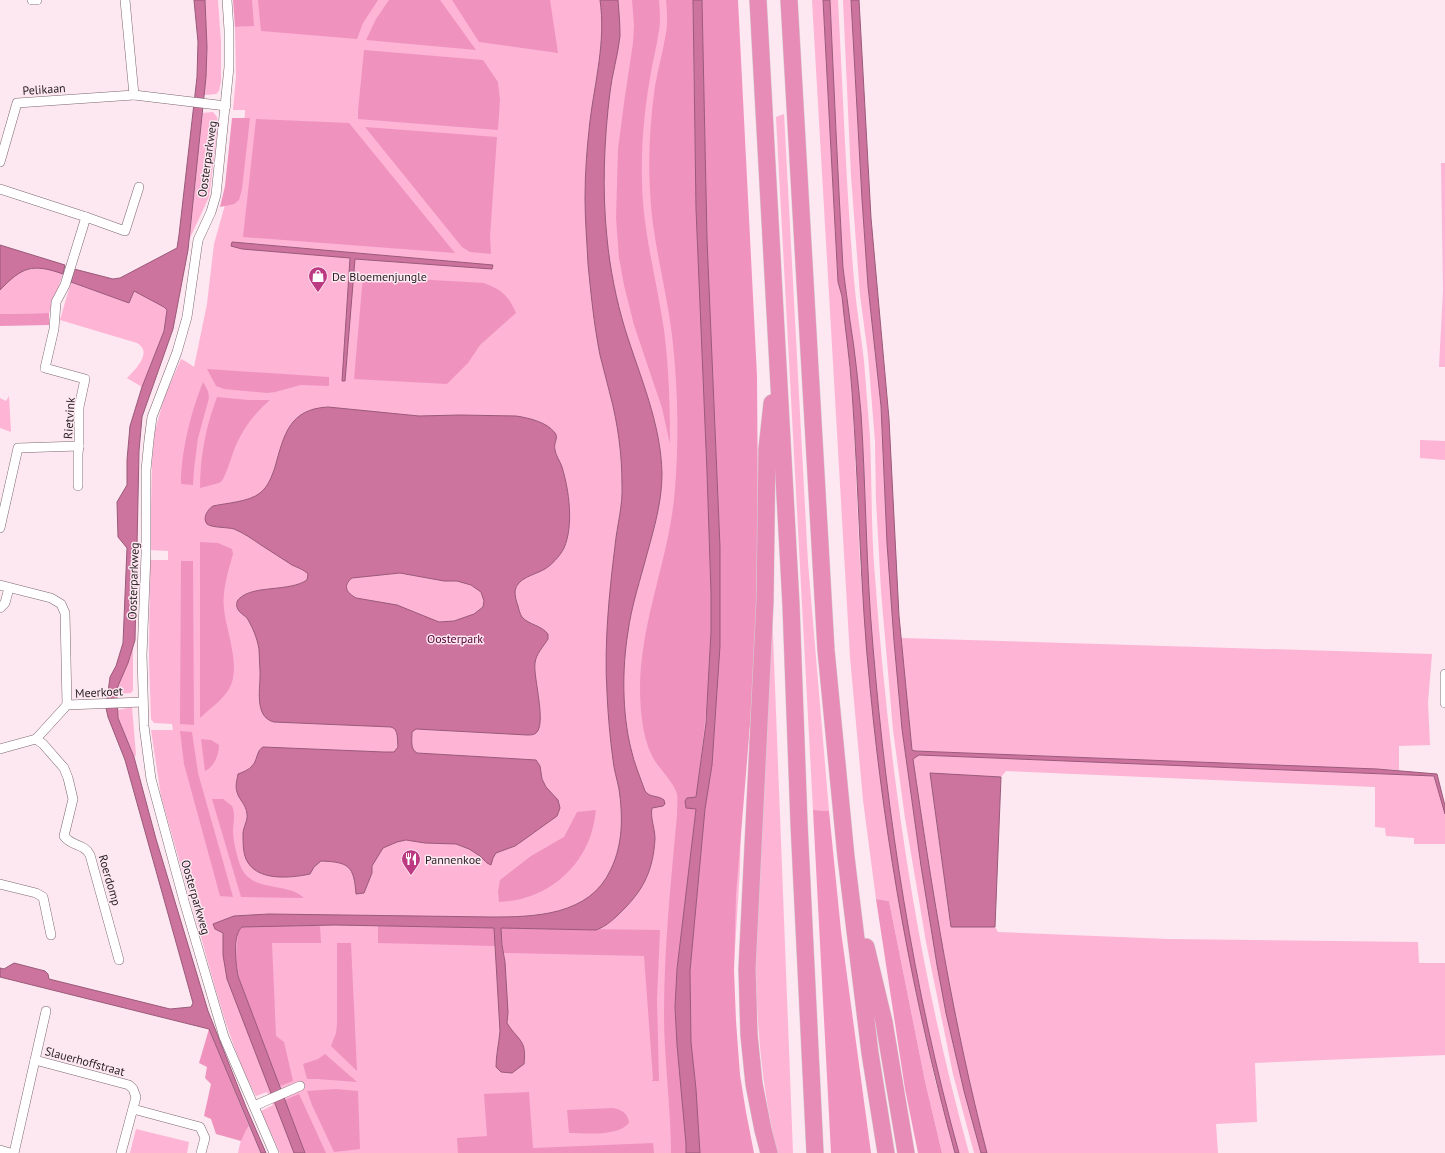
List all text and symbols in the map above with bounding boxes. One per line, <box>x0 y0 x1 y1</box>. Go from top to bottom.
street label: Pelikaan <box>22 80 66 98</box>
street label: Oosterparkweg <box>194 120 220 198</box>
shop icon: De Bloemenjungle <box>307 265 329 293</box>
place label: De Bloemenjungle <box>332 269 427 284</box>
street label: Rietvink <box>60 396 78 439</box>
street label: Oosterparkweg <box>124 542 142 620</box>
park label: Oosterpark <box>427 631 483 646</box>
street label: Meerkoet <box>75 683 123 701</box>
restaurant icon: Pannenkoe <box>400 848 422 876</box>
place label: Pannenkoe <box>425 852 481 867</box>
street label: Roerdomp <box>96 853 124 907</box>
street label: Oosterparkweg <box>178 858 214 936</box>
street label: Slauerhoffstraat <box>43 1043 127 1079</box>

